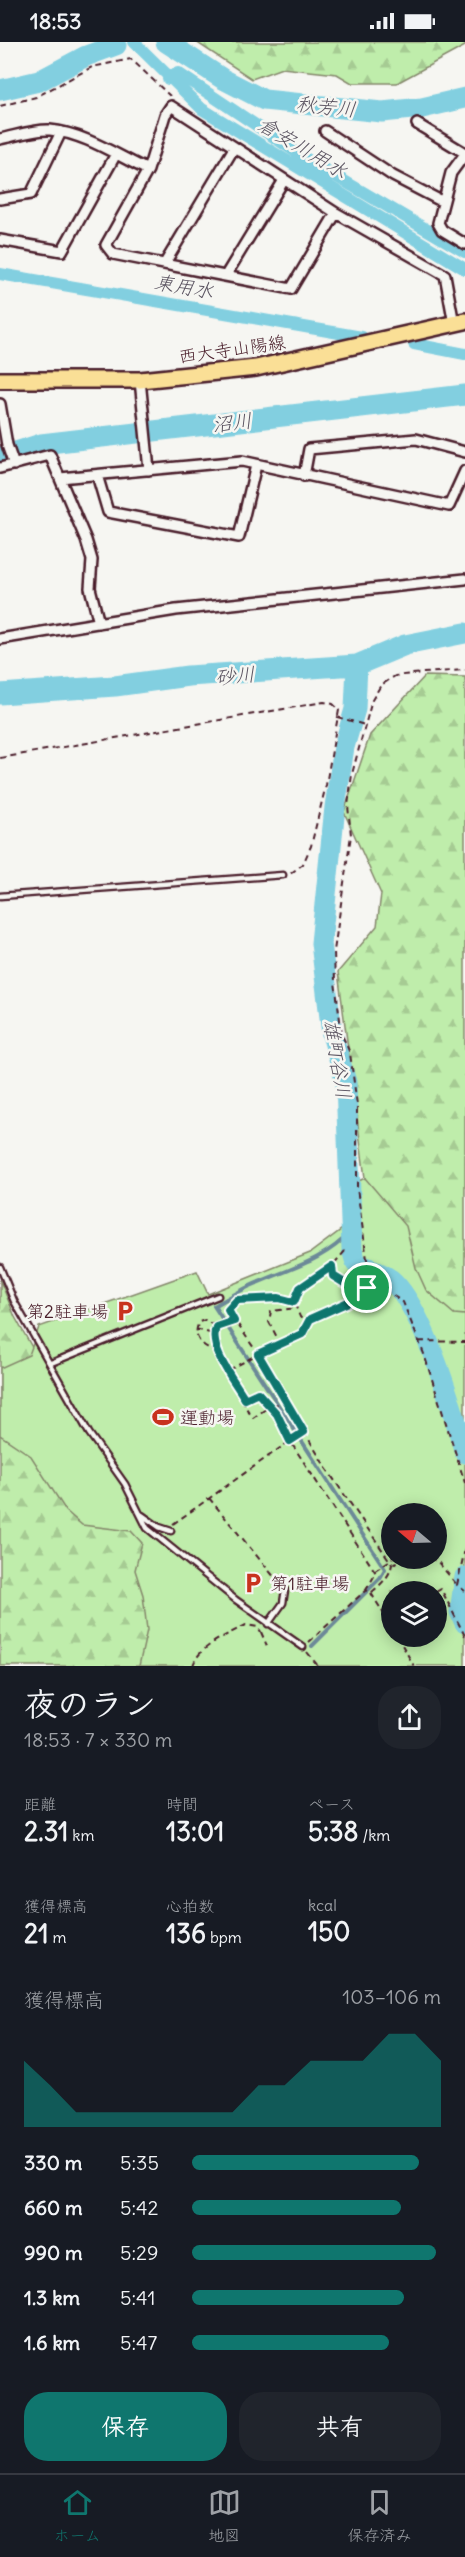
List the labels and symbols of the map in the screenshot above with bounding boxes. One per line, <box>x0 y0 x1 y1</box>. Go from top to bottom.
water label: 秋芳川 <box>295 90 357 122</box>
water label: 倉安川用水 <box>254 111 352 183</box>
water label: 東用水 <box>152 268 216 304</box>
street label: 西大寺山陽線 <box>177 330 287 368</box>
water label: 沼川 <box>211 407 253 437</box>
water label: 砂川 <box>214 661 256 689</box>
water label: 雄町谷川 <box>319 1017 357 1101</box>
pin <box>341 1262 392 1313</box>
parking icon: 第2駐車場 <box>113 1299 137 1323</box>
place label: 第2駐車場 <box>26 1300 108 1323</box>
sports icon: 運動場 <box>151 1405 175 1429</box>
place label: 運動場 <box>180 1406 234 1429</box>
north arrow <box>381 1503 447 1569</box>
parking icon: 第1駐車場 <box>241 1571 265 1595</box>
place label: 第1駐車場 <box>270 1572 349 1595</box>

